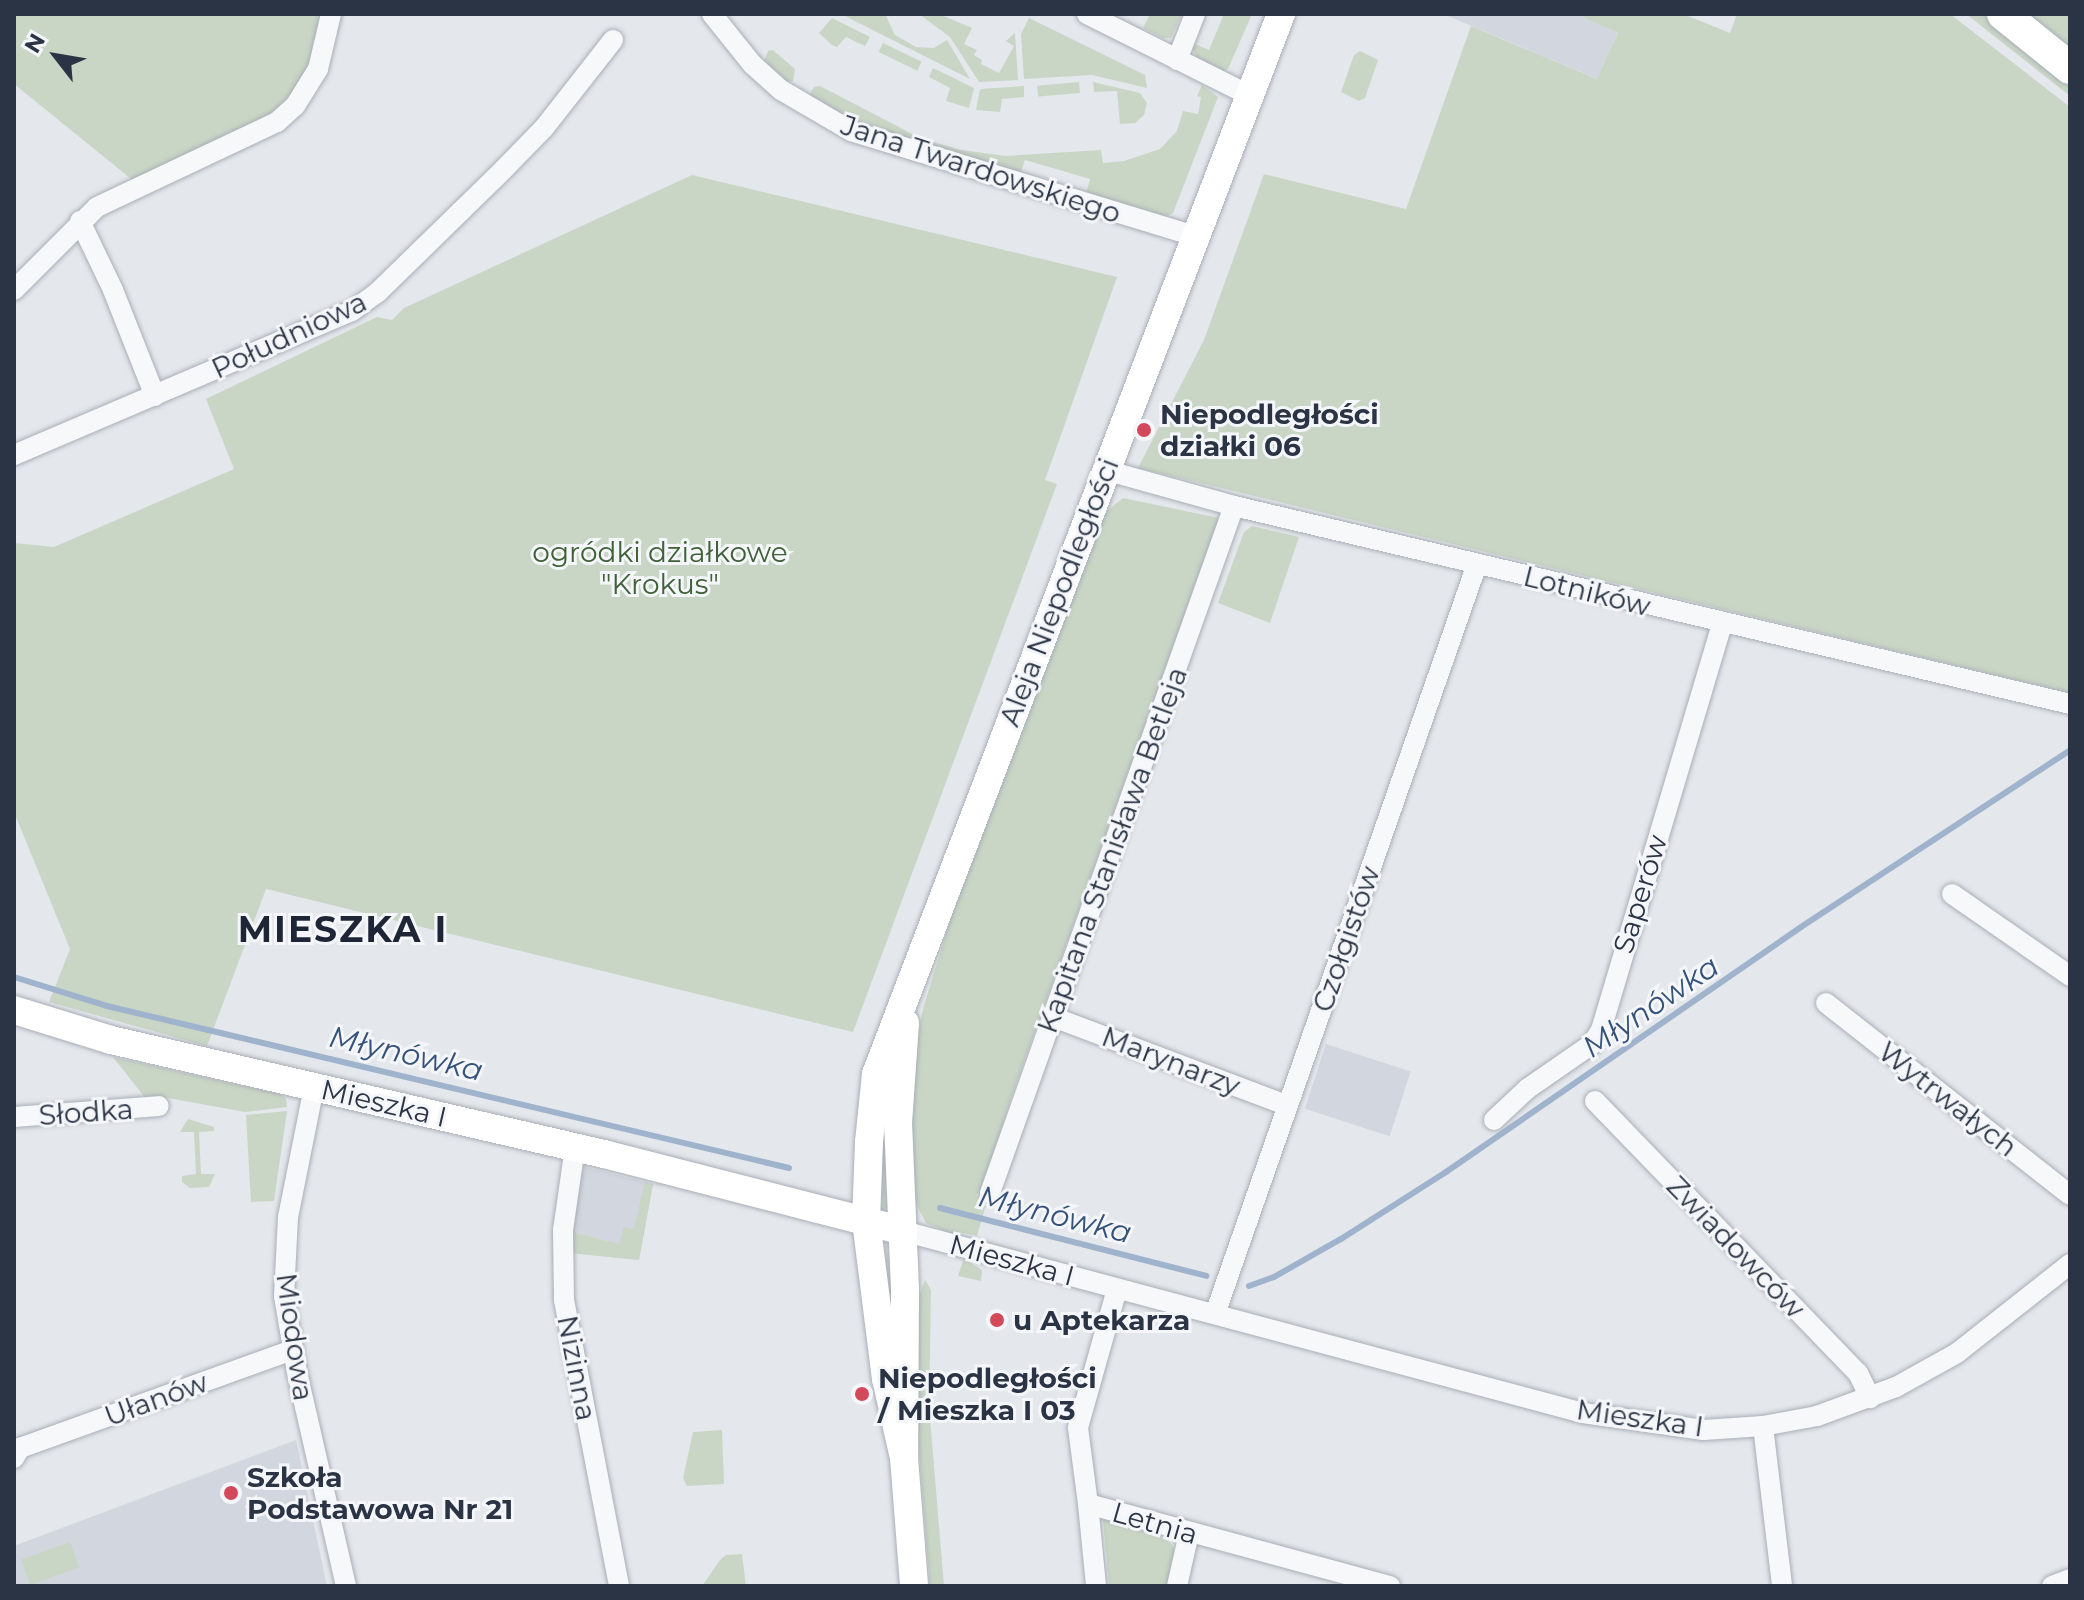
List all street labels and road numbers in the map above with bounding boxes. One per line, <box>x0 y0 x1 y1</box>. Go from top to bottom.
street label: Jana Twardowskiego <box>837 108 1125 230</box>
street label: Południowa <box>206 284 372 386</box>
street label: Aleja Niepodległości <box>992 453 1126 731</box>
street label: Lotników <box>1520 559 1654 623</box>
street label: Kapitana Stanisława Betleja <box>1030 662 1194 1038</box>
street label: Saperów <box>1606 831 1674 957</box>
street label: Czołgistów <box>1305 862 1387 1016</box>
street label: Marynarzy <box>1097 1019 1245 1103</box>
street label: Wytrwałych <box>1872 1034 2024 1164</box>
street label: Mieszka I <box>318 1072 450 1134</box>
street label: Słodka <box>38 1092 134 1132</box>
street label: Zwiadowców <box>1660 1169 1812 1325</box>
street label: Mieszka I <box>946 1227 1078 1293</box>
street label: Miodowa <box>269 1271 321 1403</box>
street label: Nizinna <box>550 1313 604 1423</box>
street label: Ułanów <box>100 1365 212 1433</box>
street label: Mieszka I <box>1574 1392 1706 1444</box>
street label: Letnia <box>1108 1495 1202 1551</box>

